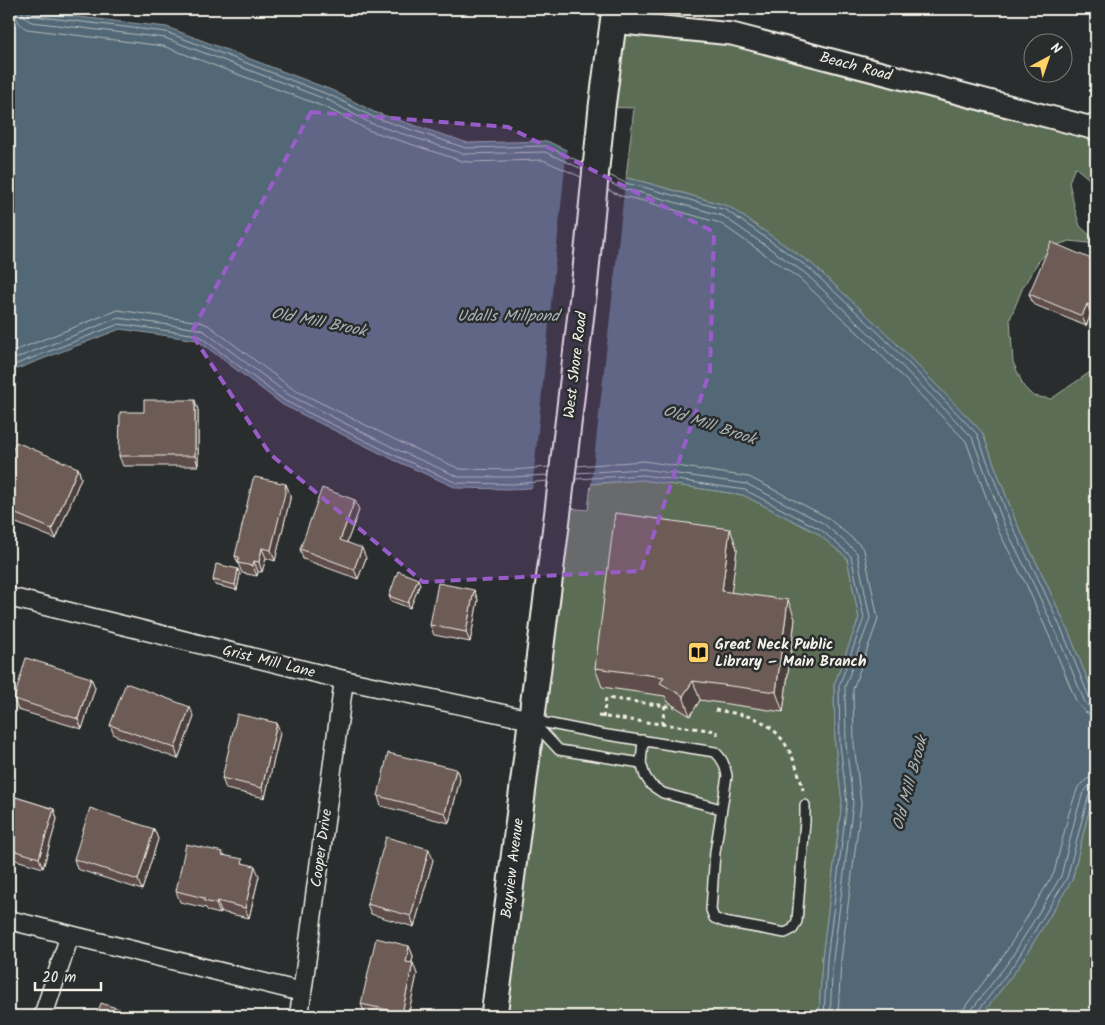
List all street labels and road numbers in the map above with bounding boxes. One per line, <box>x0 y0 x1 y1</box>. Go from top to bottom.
street label: Beach Road <box>817 46 895 88</box>
street label: West Shore Road <box>558 310 595 420</box>
street label: Grist Mill Lane <box>220 639 318 685</box>
street label: Cooper Drive <box>305 807 339 889</box>
street label: Bayview Avenue <box>495 817 531 919</box>

